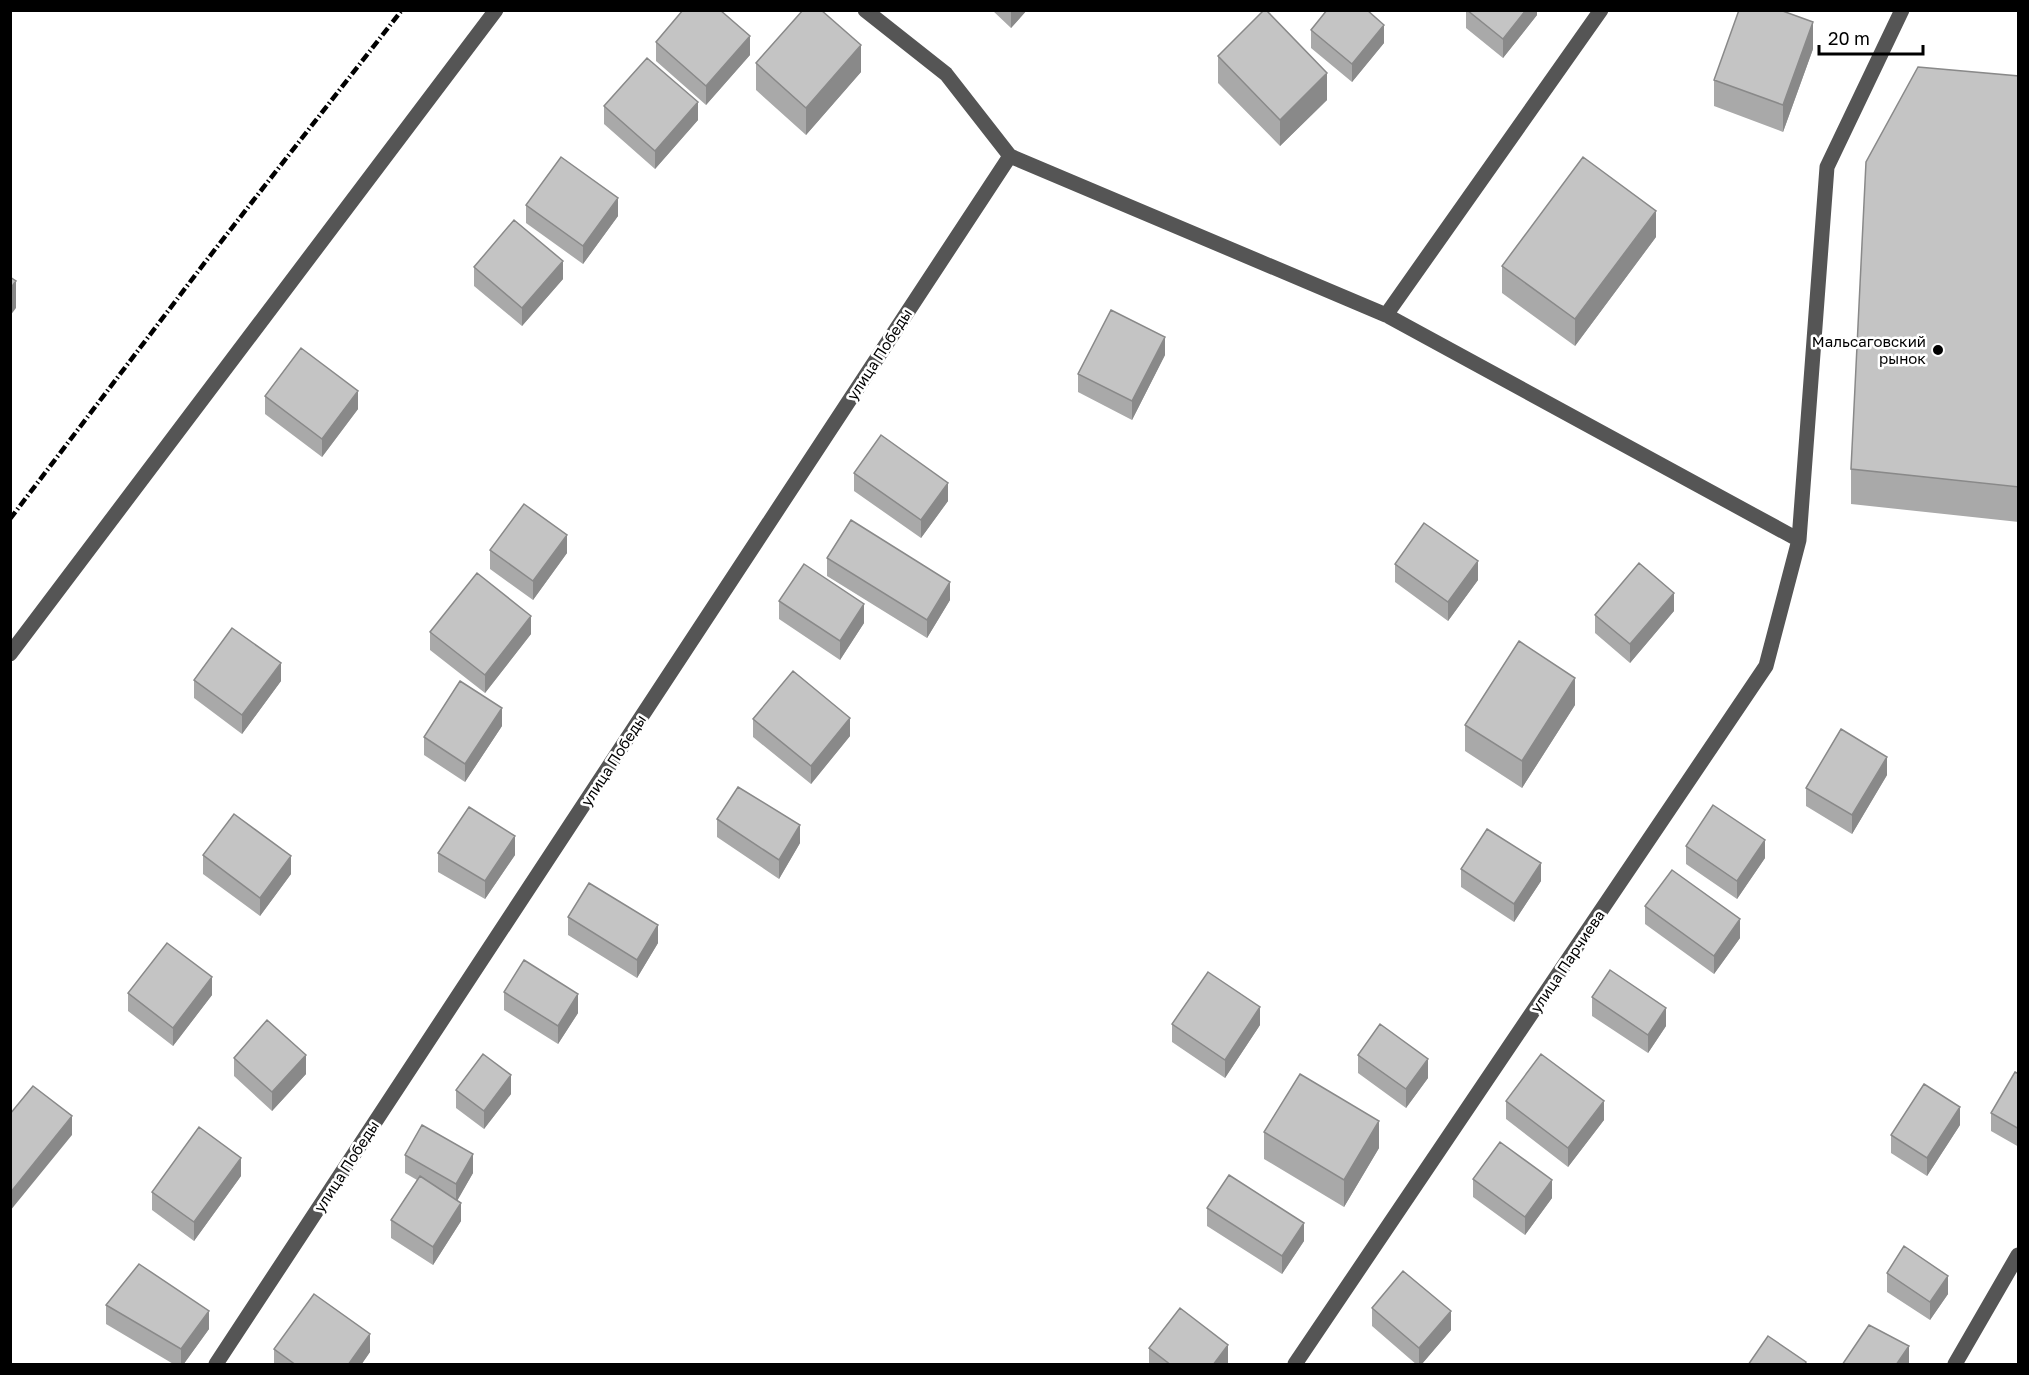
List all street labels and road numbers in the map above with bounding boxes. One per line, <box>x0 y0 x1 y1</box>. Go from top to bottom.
street label: улица Победы <box>843 305 915 403</box>
street label: улица Победы <box>577 711 649 809</box>
street label: улица Парчиева <box>1526 906 1608 1016</box>
street label: улица Победы <box>310 1117 382 1215</box>

